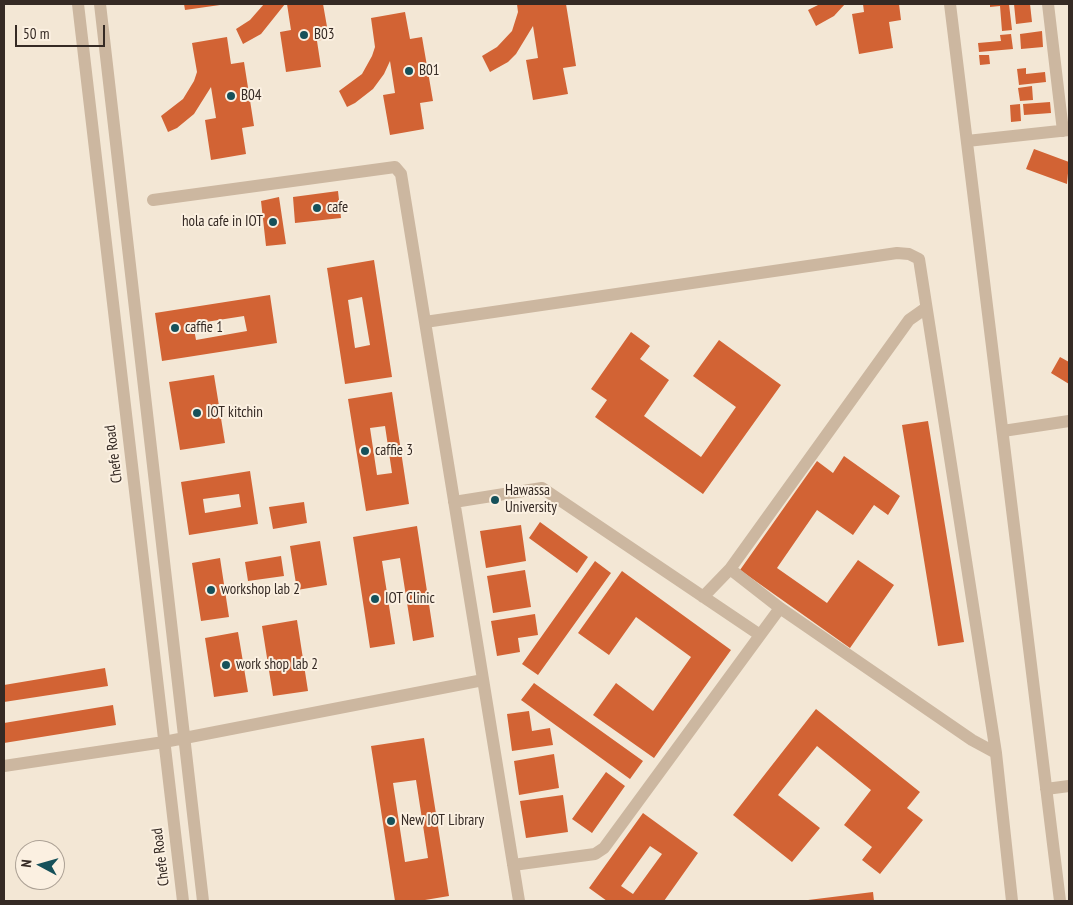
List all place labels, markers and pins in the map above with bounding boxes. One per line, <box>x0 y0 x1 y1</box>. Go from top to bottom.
place label: B03 <box>314 26 335 44</box>
marker: B03 <box>298 29 310 41</box>
place label: B01 <box>419 62 440 80</box>
marker: B01 <box>403 65 415 77</box>
place label: B04 <box>241 87 262 105</box>
marker: B04 <box>225 90 237 102</box>
place label: cafe <box>327 199 348 217</box>
marker: cafe <box>311 202 323 214</box>
place label: hola cafe in IOT <box>182 213 263 231</box>
marker: hola cafe in IOT <box>267 216 279 228</box>
place label: caffie 1 <box>185 319 223 337</box>
marker: caffie 1 <box>169 322 181 334</box>
place label: IOT kitchin <box>207 404 263 422</box>
marker: IOT kitchin <box>191 407 203 419</box>
place label: caffie 3 <box>375 442 413 460</box>
marker: caffie 3 <box>359 445 371 457</box>
place label: Hawassa University <box>505 482 557 517</box>
marker: Hawassa University <box>489 494 501 506</box>
place label: workshop lab 2 <box>221 581 300 599</box>
marker: workshop lab 2 <box>205 584 217 596</box>
place label: IOT Clinic <box>385 590 435 608</box>
marker: IOT Clinic <box>369 593 381 605</box>
place label: work shop lab 2 <box>236 656 318 674</box>
marker: work shop lab 2 <box>220 659 232 671</box>
place label: New IOT Library <box>401 812 484 830</box>
marker: New IOT Library <box>385 815 397 827</box>

